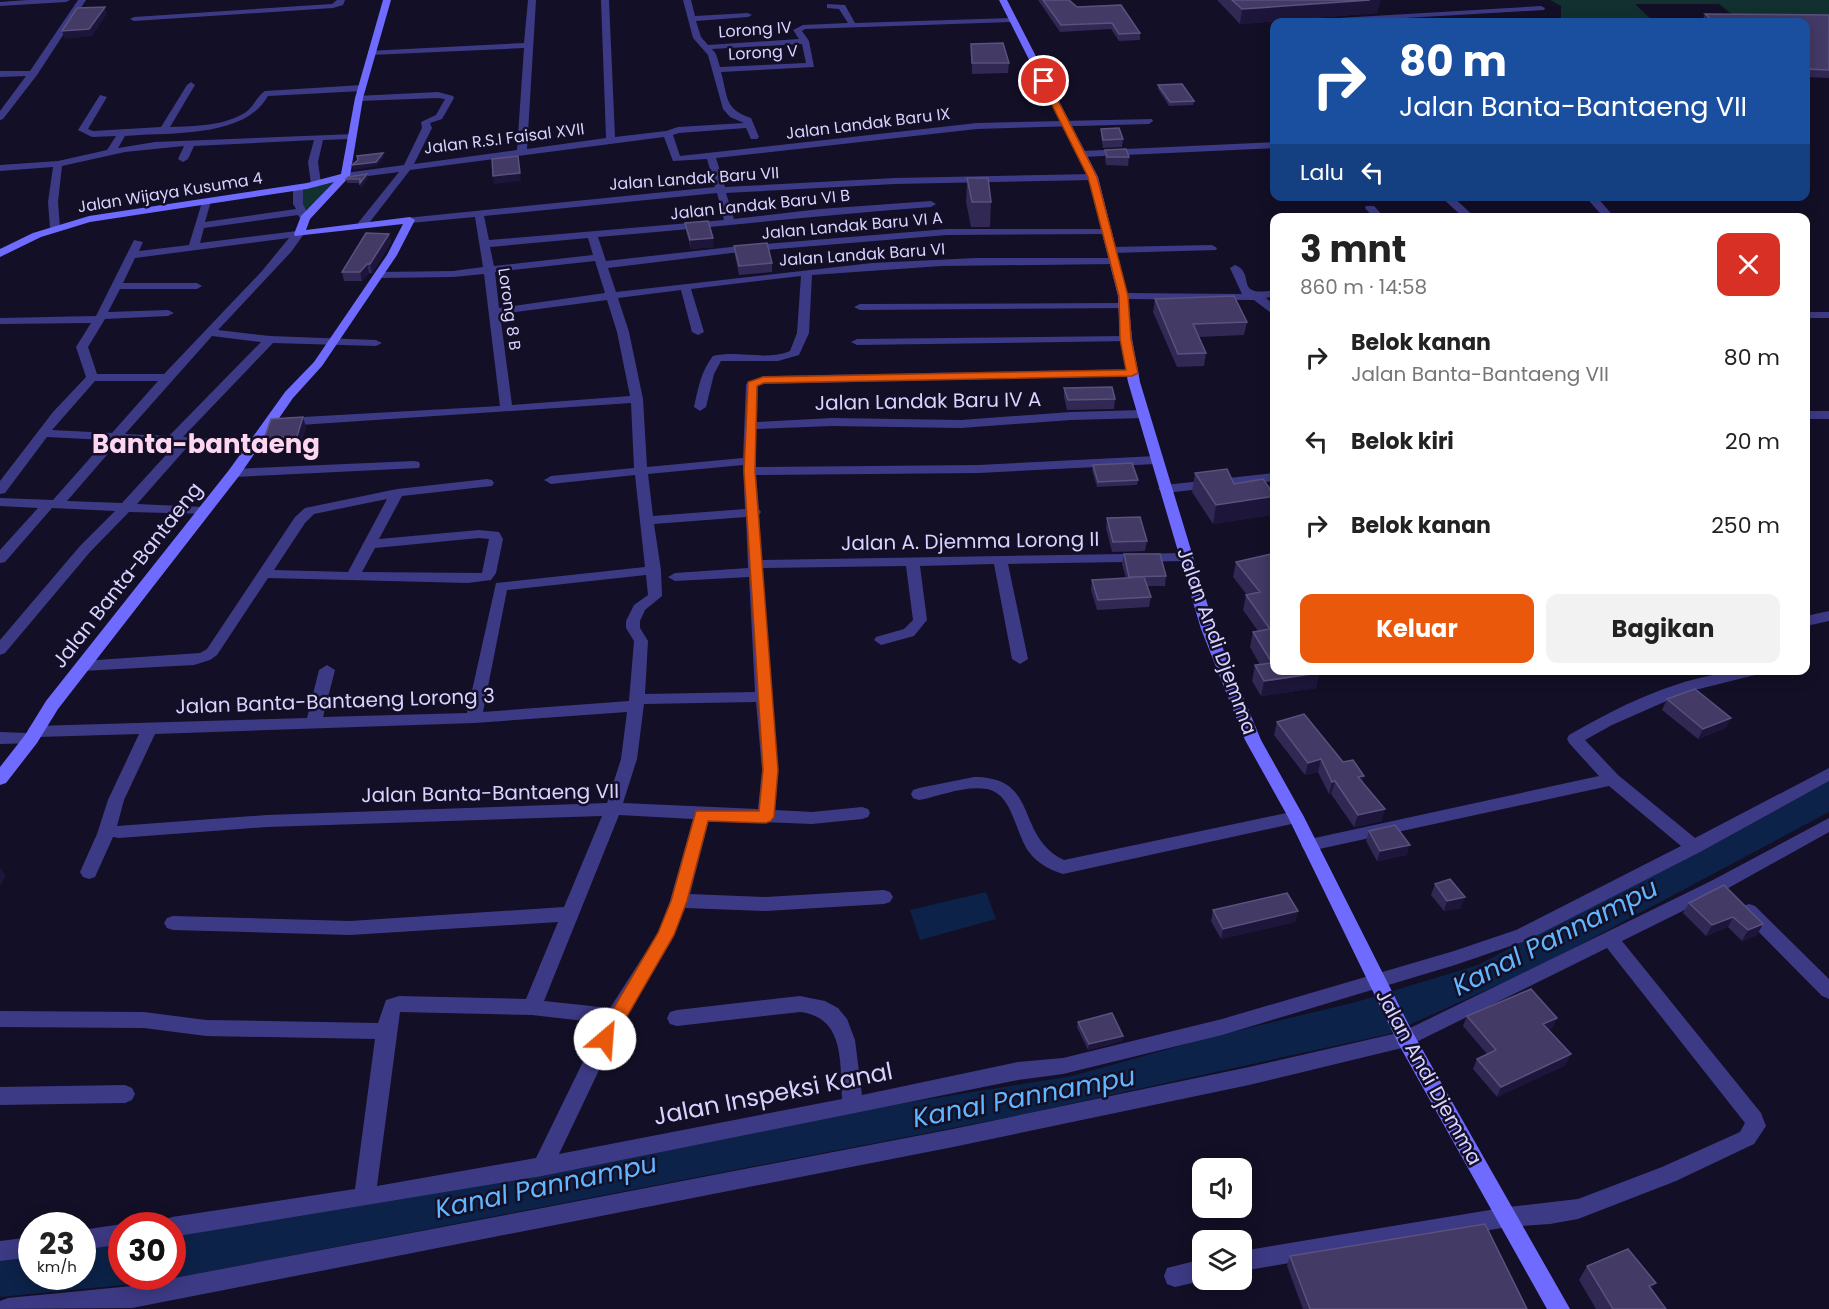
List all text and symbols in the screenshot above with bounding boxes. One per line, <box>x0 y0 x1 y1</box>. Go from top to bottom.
street label: Lorong IV <box>718 15 793 44</box>
text: 80 m <box>1399 32 1507 91</box>
street label: Lorong V <box>728 39 799 66</box>
icon: right <box>1300 42 1378 120</box>
pin <box>1018 55 1069 106</box>
icon: arrive <box>1027 64 1060 97</box>
text: Jalan Banta-Bantaeng VII <box>1399 88 1747 125</box>
street label: Jalan Landak Baru IX <box>784 102 952 145</box>
street label: Jalan R.S.I Faisal XVII <box>423 117 586 160</box>
icon: left <box>1356 156 1389 189</box>
text: Lalu <box>1300 157 1344 188</box>
street label: Jalan Landak Baru VII <box>608 161 780 196</box>
street label: Jalan Wijaya Kusuma 4 <box>76 167 264 218</box>
street label: Jalan Landak Baru VI B <box>669 184 851 225</box>
street label: Jalan Landak Baru VI A <box>761 206 944 245</box>
text: 3 mnt <box>1300 224 1406 275</box>
button: close <box>1717 233 1780 296</box>
street label: Jalan Landak Baru VI <box>778 237 946 272</box>
street label: Lorong 8 B <box>492 266 527 352</box>
text: 860 m · 14:58 <box>1300 273 1427 301</box>
text: Belok kanan <box>1351 327 1491 358</box>
icon: right <box>1300 341 1333 374</box>
text: 80 m <box>1724 342 1780 373</box>
text: Jalan Banta-Bantaeng VII <box>1351 360 1609 388</box>
street label: Jalan Landak Baru IV A <box>814 385 1042 417</box>
icon: left <box>1300 425 1333 458</box>
district label: Banta-bantaeng <box>92 426 320 462</box>
text: Belok kiri <box>1351 426 1454 457</box>
text: 20 m <box>1725 426 1780 457</box>
street label: Jalan Banta-Bantaeng <box>45 476 209 674</box>
icon: right <box>1300 509 1333 542</box>
text: Belok kanan <box>1351 510 1491 541</box>
text: 250 m <box>1711 510 1780 541</box>
street label: Jalan A. Djemma Lorong II <box>841 525 1099 557</box>
street label: Jalan Andi Djemma <box>1170 544 1264 738</box>
button: Keluar <box>1300 594 1534 663</box>
button: Bagikan <box>1546 594 1780 663</box>
street label: Jalan Banta-Bantaeng Lorong 3 <box>175 681 495 721</box>
street label: Jalan Banta-Bantaeng VII <box>361 777 619 809</box>
water label: Kanal Pannampu <box>1446 870 1664 1004</box>
street label: Jalan Andi Djemma <box>1369 984 1489 1170</box>
position arrow <box>573 1007 637 1071</box>
street label: Jalan Inspeksi Kanal <box>650 1054 895 1133</box>
water label: Kanal Pannampu <box>910 1058 1138 1136</box>
water label: Kanal Pannampu <box>432 1145 660 1227</box>
map controls <box>1192 1158 1252 1290</box>
button: sound <box>1192 1158 1252 1218</box>
speed limit sign: 30 <box>108 1212 186 1290</box>
text: 23 <box>39 1222 75 1265</box>
button: layers <box>1192 1230 1252 1290</box>
text: km/h <box>37 1256 77 1277</box>

